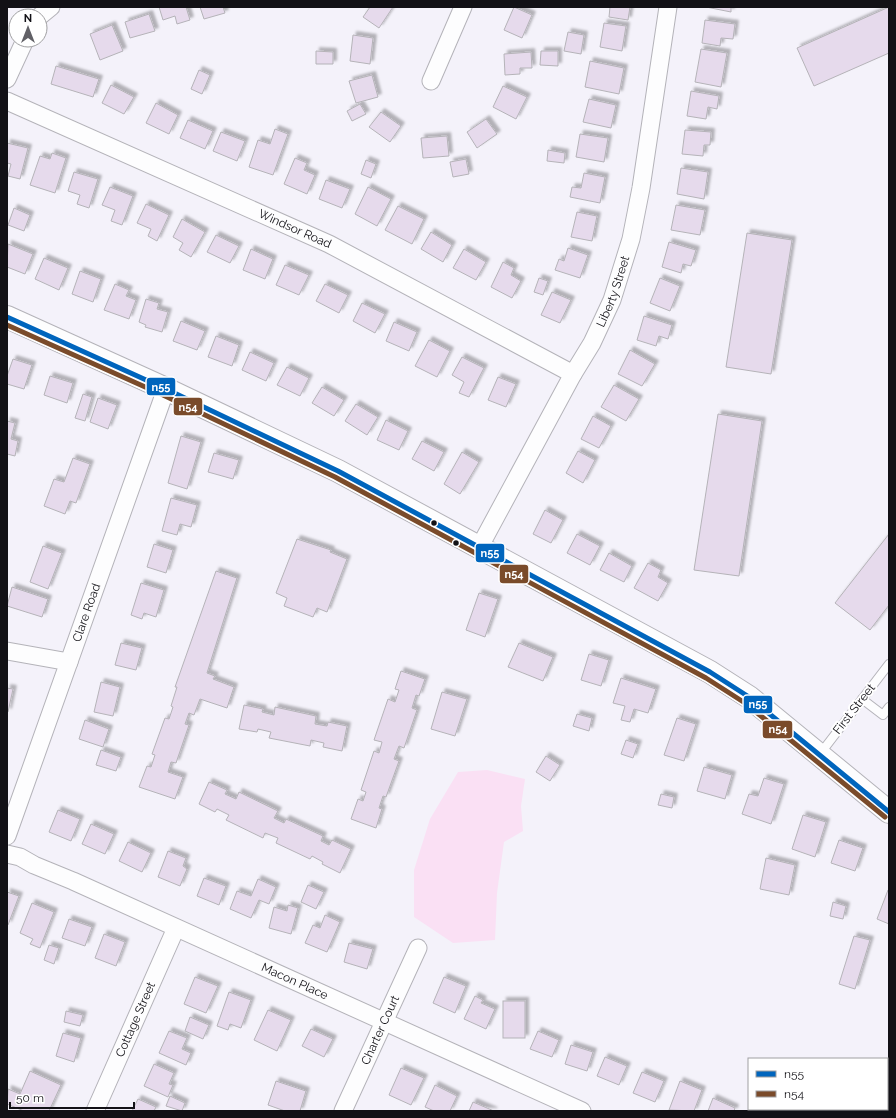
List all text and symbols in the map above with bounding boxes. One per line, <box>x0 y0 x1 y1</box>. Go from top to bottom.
north arrow <box>8 8 48 48</box>
text: N <box>24 12 32 25</box>
street label: Windsor Road <box>256 207 334 251</box>
street label: Liberty Street <box>593 254 632 329</box>
line badge: n55 <box>146 377 176 396</box>
text: n55 <box>152 381 170 394</box>
line badge: n54 <box>173 397 203 416</box>
text: n54 <box>178 401 198 414</box>
unlabelled marker <box>429 518 439 528</box>
unlabelled marker <box>451 538 461 548</box>
line badge: n55 <box>475 543 505 563</box>
text: n55 <box>481 547 499 560</box>
line badge: n54 <box>499 564 529 584</box>
text: n54 <box>504 568 524 581</box>
street label: Clare Road <box>70 582 103 644</box>
street label: First Street <box>830 681 878 737</box>
line badge: n55 <box>743 695 773 714</box>
text: n55 <box>749 698 767 711</box>
line badge: n54 <box>762 720 793 739</box>
text: n54 <box>768 723 788 736</box>
street label: Macon Place <box>259 960 330 1002</box>
street label: Cottage Street <box>113 980 158 1059</box>
street label: Charter Court <box>358 993 402 1067</box>
legend <box>748 1058 888 1110</box>
text: n55 <box>784 1067 805 1081</box>
scale bar <box>10 1084 134 1110</box>
text: n54 <box>784 1087 805 1101</box>
text: 50 m <box>16 1091 44 1105</box>

